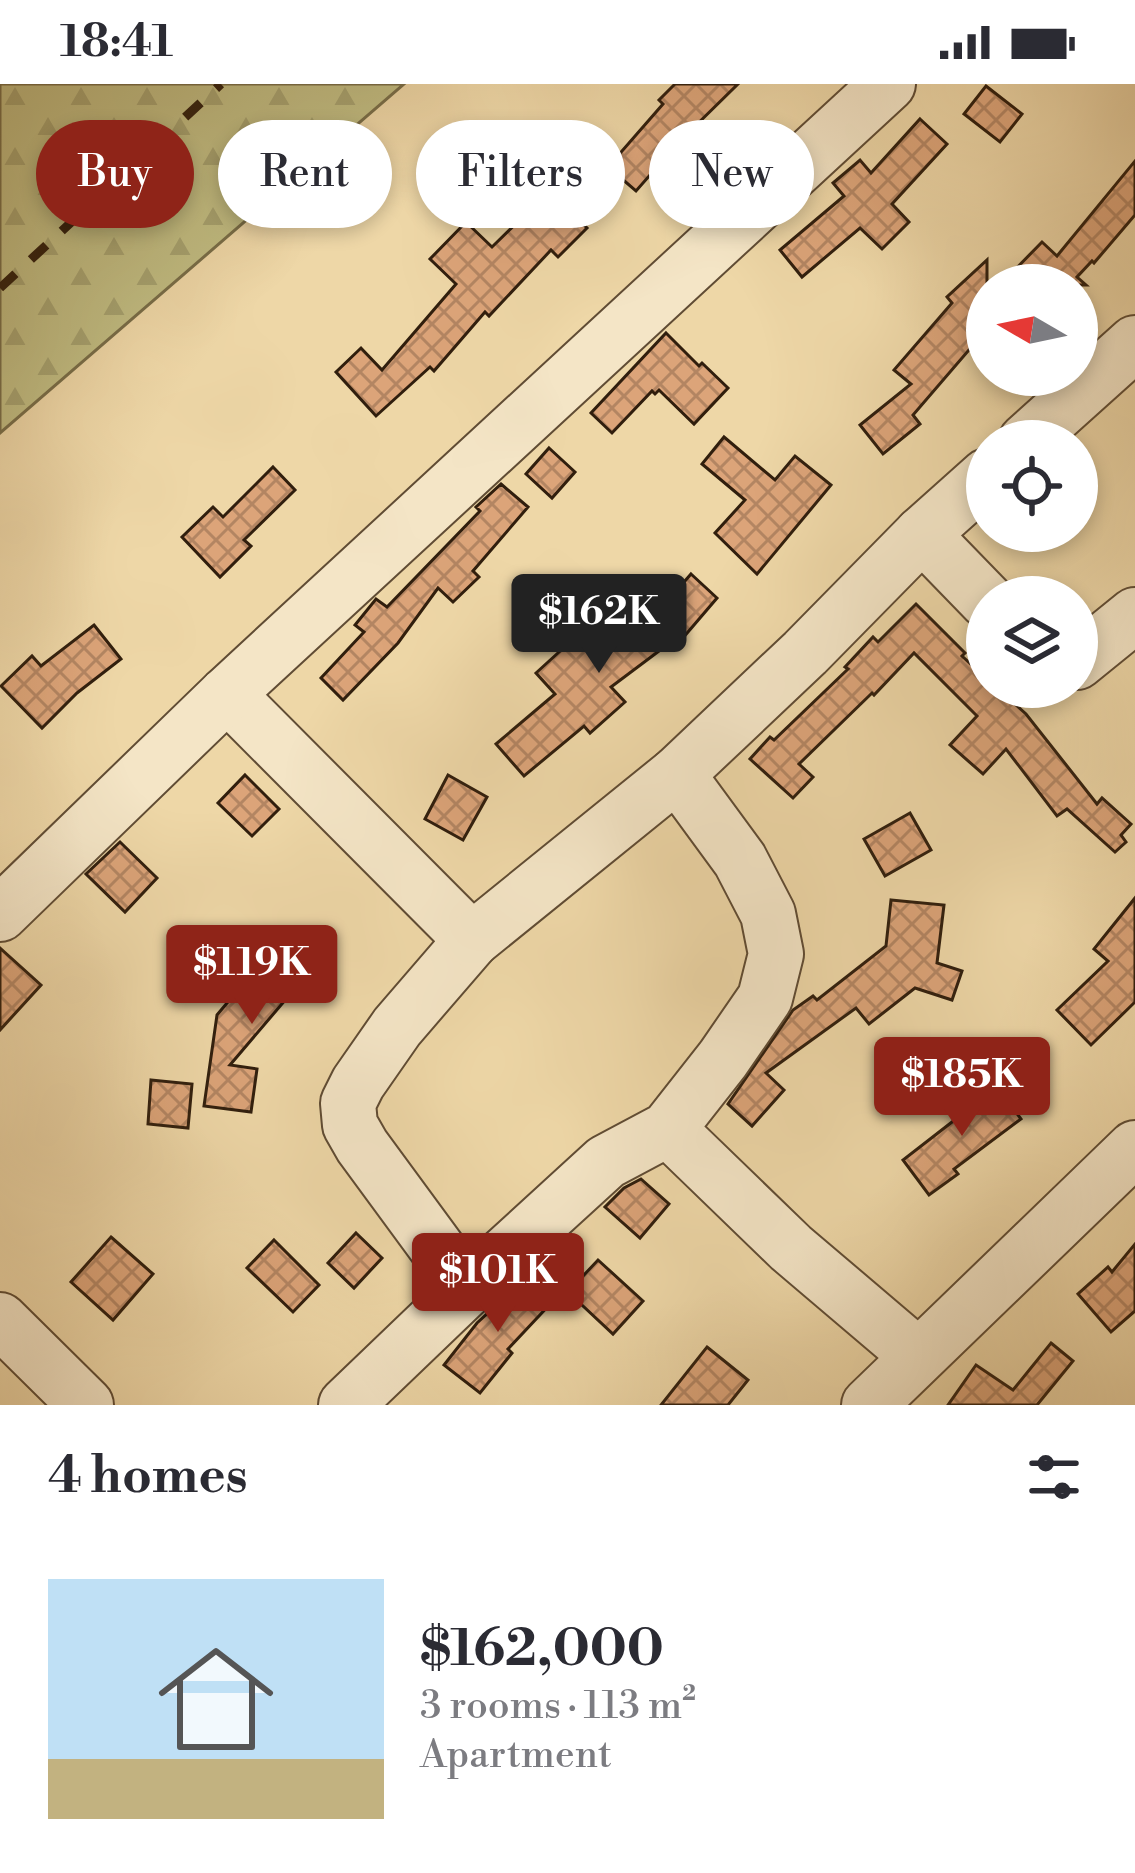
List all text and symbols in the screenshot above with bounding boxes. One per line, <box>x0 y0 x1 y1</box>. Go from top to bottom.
text: 18:41 <box>60 14 173 71</box>
chip: Buy <box>36 120 194 228</box>
chip: Rent <box>218 120 392 228</box>
chip: Filters <box>416 120 625 228</box>
chip: New <box>649 120 814 228</box>
north arrow <box>966 264 1098 396</box>
map controls <box>966 264 1098 708</box>
button: locate <box>966 420 1098 552</box>
pin: $162K <box>515 574 683 676</box>
button: layers <box>966 576 1098 708</box>
text: $162K <box>538 588 660 637</box>
pin: $119K <box>168 925 336 1027</box>
text: $119K <box>193 939 311 988</box>
pin: $185K <box>878 1037 1046 1139</box>
text: $185K <box>901 1051 1023 1100</box>
pin: $101K <box>414 1233 582 1335</box>
text: $101K <box>439 1247 557 1296</box>
icon: filters <box>1021 1444 1087 1510</box>
text: 4 homes <box>48 1445 248 1509</box>
text: $162,000 <box>420 1618 664 1682</box>
icon: home <box>144 1627 288 1771</box>
text: 3 rooms · 113 m² <box>420 1682 696 1731</box>
text: Apartment <box>420 1731 612 1780</box>

